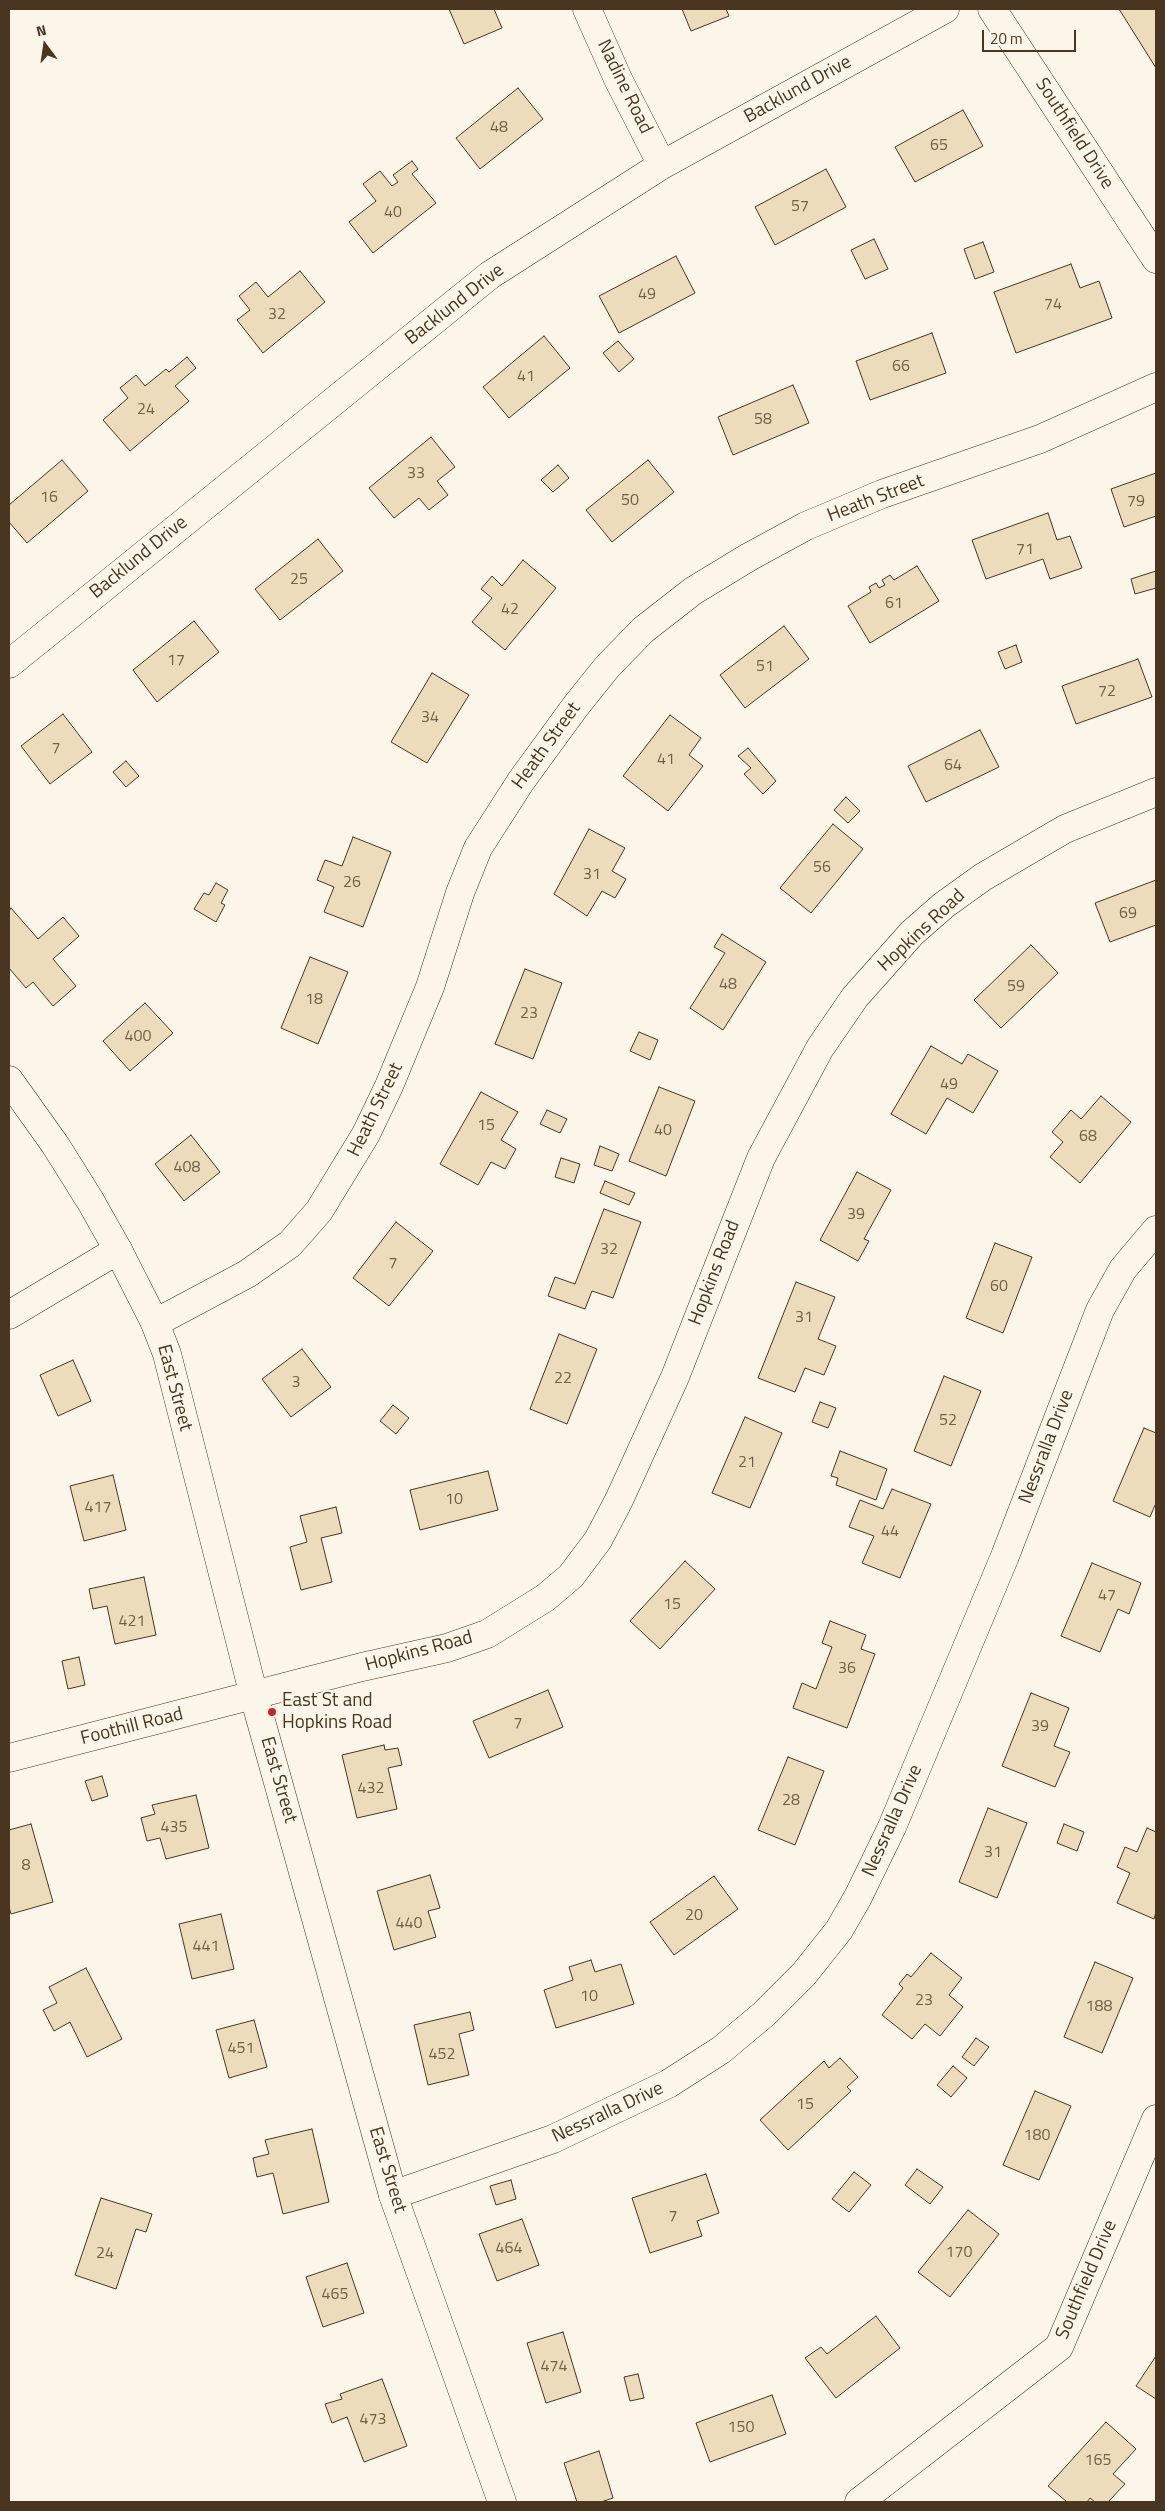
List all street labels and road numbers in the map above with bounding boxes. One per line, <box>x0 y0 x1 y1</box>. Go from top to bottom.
street label: Nadine Road <box>591 36 657 138</box>
street label: Backlund Drive <box>740 51 856 129</box>
street label: Southfield Drive <box>1030 74 1118 194</box>
street label: Backlund Drive <box>401 259 509 351</box>
street label: Heath Street <box>824 470 928 528</box>
street label: Backlund Drive <box>86 512 192 604</box>
street label: Heath Street <box>508 698 586 794</box>
street label: Hopkins Road <box>874 885 970 977</box>
street label: Heath Street <box>343 1059 409 1161</box>
street label: Hopkins Road <box>685 1217 745 1329</box>
street label: East Street <box>152 1342 196 1434</box>
street label: Nessralla Drive <box>1015 1387 1079 1507</box>
street label: Hopkins Road <box>363 1627 475 1677</box>
street label: Foothill Road <box>78 1703 186 1751</box>
street label: East Street <box>255 1734 301 1826</box>
street label: Nessralla Drive <box>858 1761 928 1881</box>
street label: Nessralla Drive <box>549 2077 667 2149</box>
street label: East Street <box>363 2124 411 2216</box>
street label: Southfield Drive <box>1052 2217 1122 2343</box>

